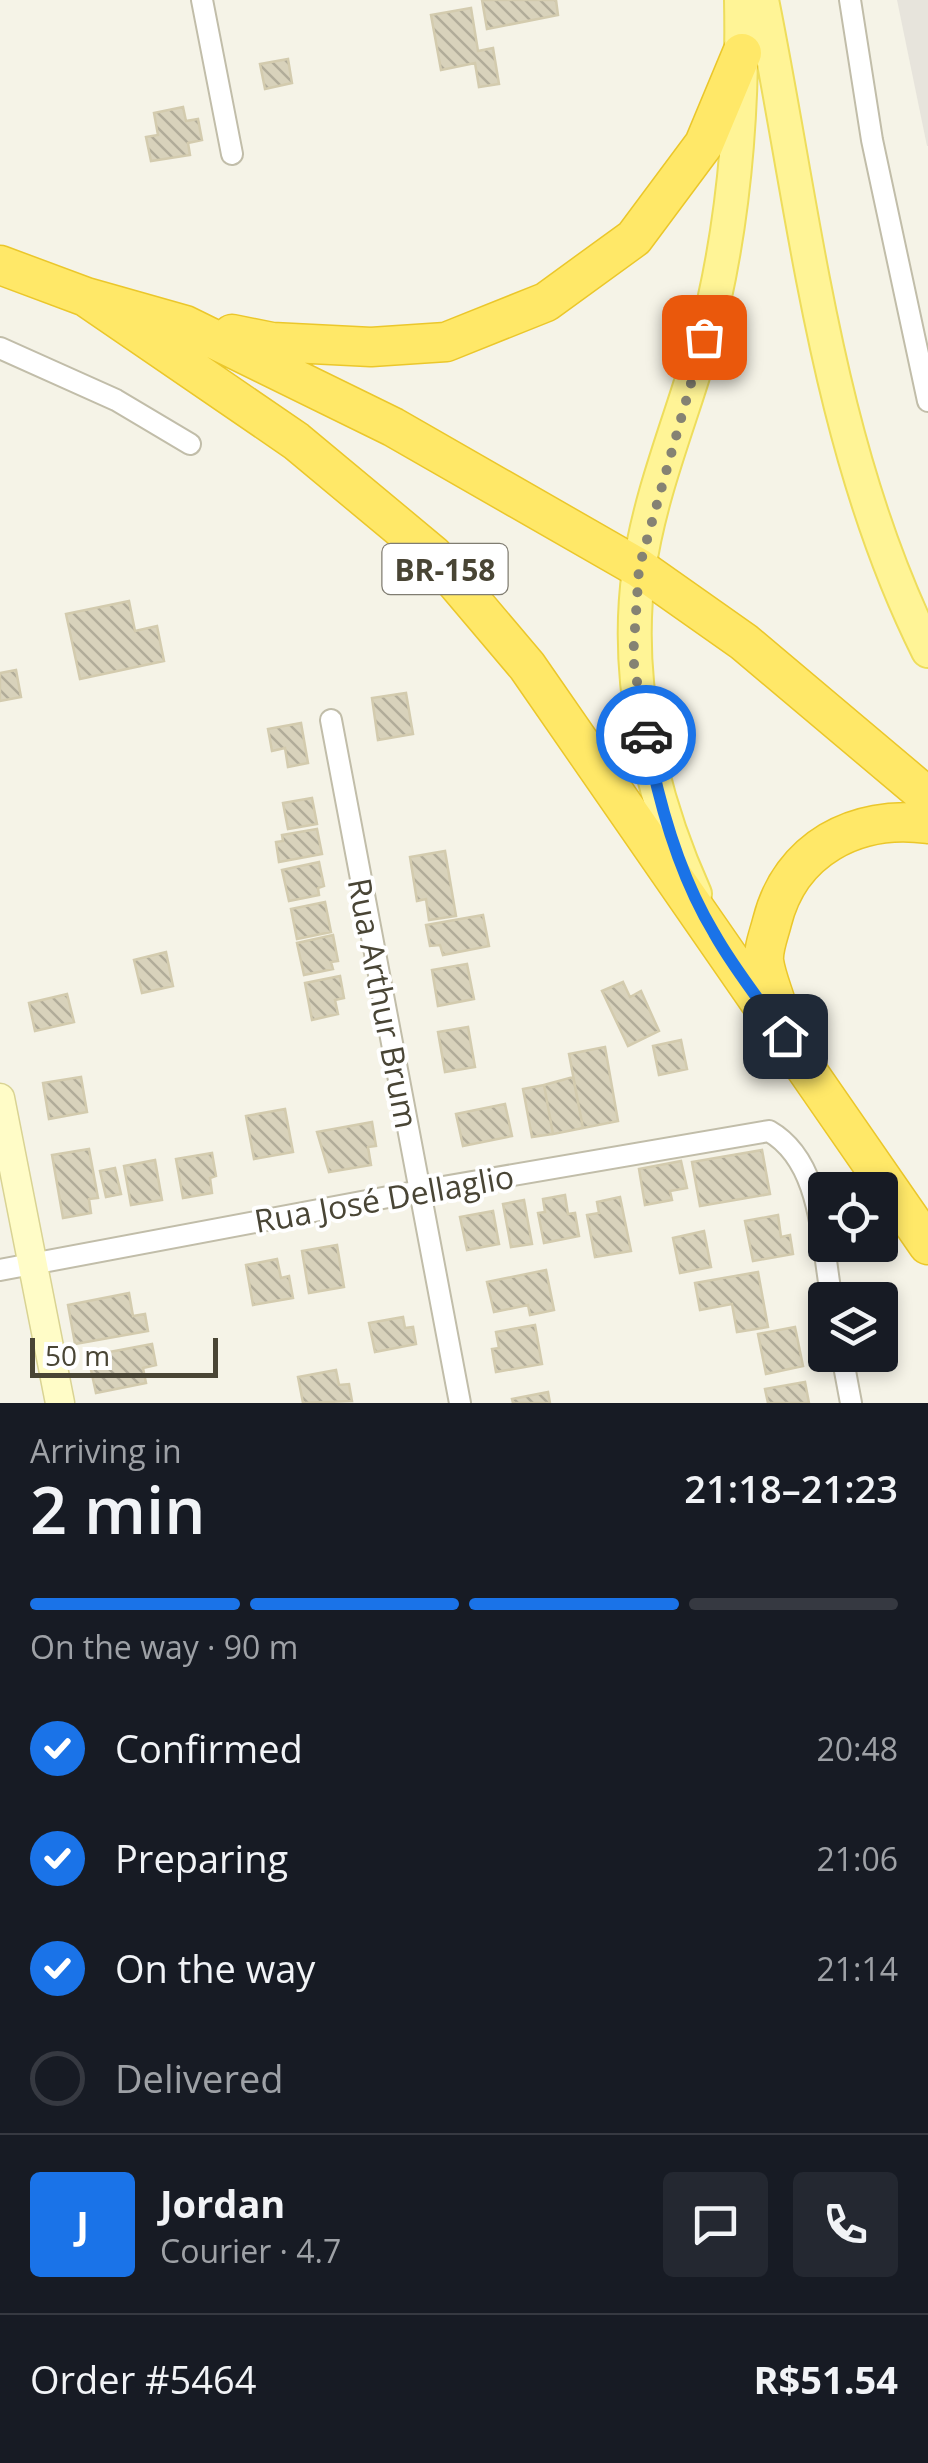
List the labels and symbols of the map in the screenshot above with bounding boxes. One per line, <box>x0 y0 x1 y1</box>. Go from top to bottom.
pin <box>662 295 747 380</box>
road number: BR-158 <box>382 544 508 594</box>
courier <box>596 685 696 785</box>
street label: Rua Arthur Brum <box>339 874 429 1132</box>
pin <box>743 994 828 1079</box>
street label: Rua José Dellaglio <box>251 1154 517 1242</box>
scale bar <box>30 1333 218 1378</box>

